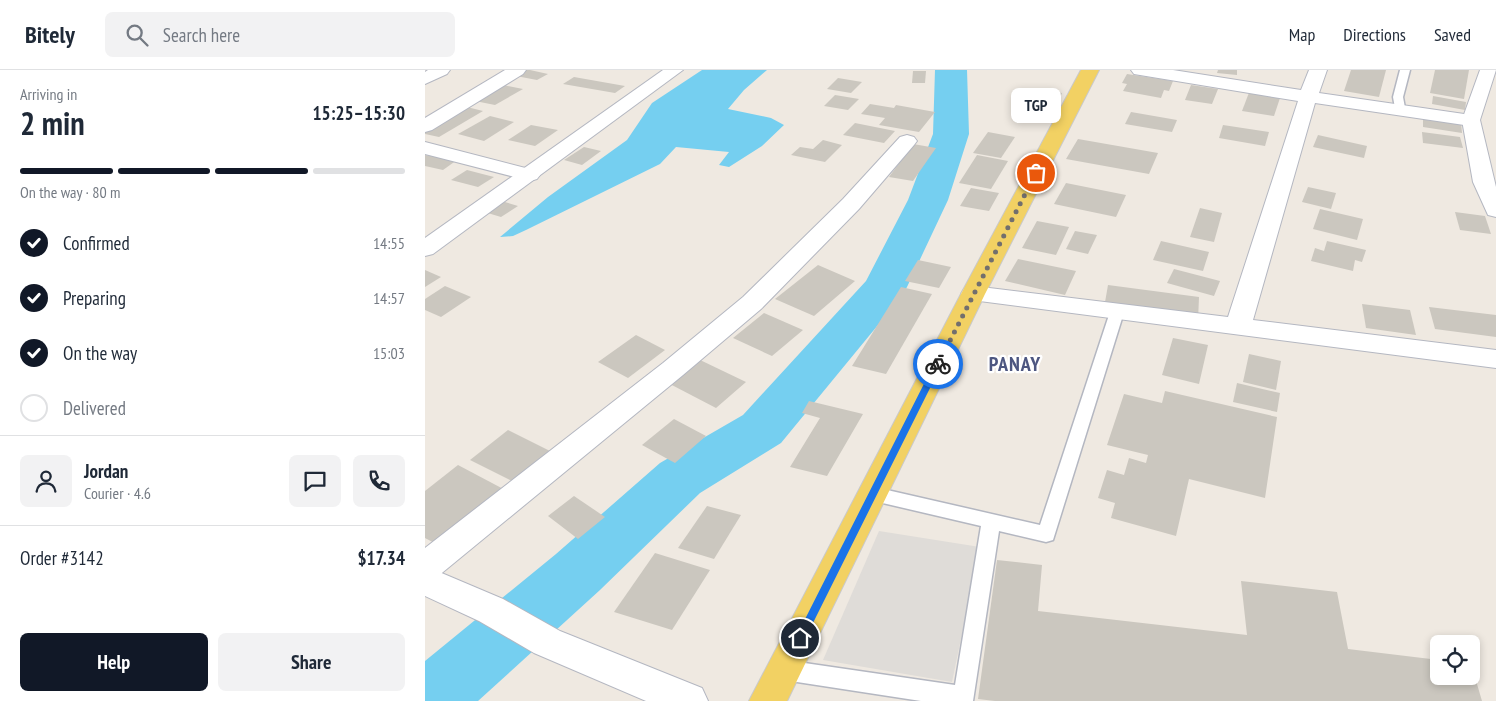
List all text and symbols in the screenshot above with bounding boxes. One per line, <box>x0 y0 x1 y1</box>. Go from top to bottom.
search box <box>105 12 455 57</box>
text: Bitely <box>25 19 75 50</box>
icon: search <box>123 21 151 49</box>
text: Search here <box>163 23 240 47</box>
text: Map <box>1289 23 1315 46</box>
text: Directions <box>1343 23 1406 46</box>
text: Saved <box>1434 23 1471 46</box>
text: Arriving in <box>20 84 77 104</box>
callout: TGP <box>1011 88 1061 123</box>
text: TGP <box>1025 95 1047 115</box>
text: 15:25–15:30 <box>312 101 405 125</box>
text: 2 min <box>20 102 85 144</box>
pin <box>1015 152 1057 194</box>
icon: bag <box>1022 159 1050 187</box>
text: On the way · 80 m <box>20 182 120 202</box>
icon: check <box>20 229 48 257</box>
text: Confirmed <box>63 231 130 255</box>
text: 14:55 <box>373 233 405 253</box>
icon: check <box>20 284 48 312</box>
text: Preparing <box>63 286 126 310</box>
text: 14:57 <box>373 288 405 308</box>
icon: check <box>20 339 48 367</box>
courier <box>913 339 963 389</box>
text: On the way <box>63 341 137 365</box>
text: 15:03 <box>373 343 405 363</box>
icon: bike <box>924 350 952 378</box>
district label: PANAY <box>989 351 1041 377</box>
text: Delivered <box>63 396 126 420</box>
button: person <box>20 455 72 507</box>
button: chat <box>289 455 341 507</box>
button: phone <box>353 455 405 507</box>
text: Jordan <box>84 459 128 483</box>
text: Courier · 4.6 <box>84 483 151 503</box>
text: Order #3142 <box>20 546 104 570</box>
text: $17.34 <box>357 546 405 570</box>
pin <box>779 617 821 659</box>
icon: home <box>786 624 814 652</box>
button: Help <box>20 633 208 691</box>
button: Share <box>218 633 405 691</box>
map controls <box>1430 635 1480 685</box>
button: locate <box>1430 635 1480 685</box>

